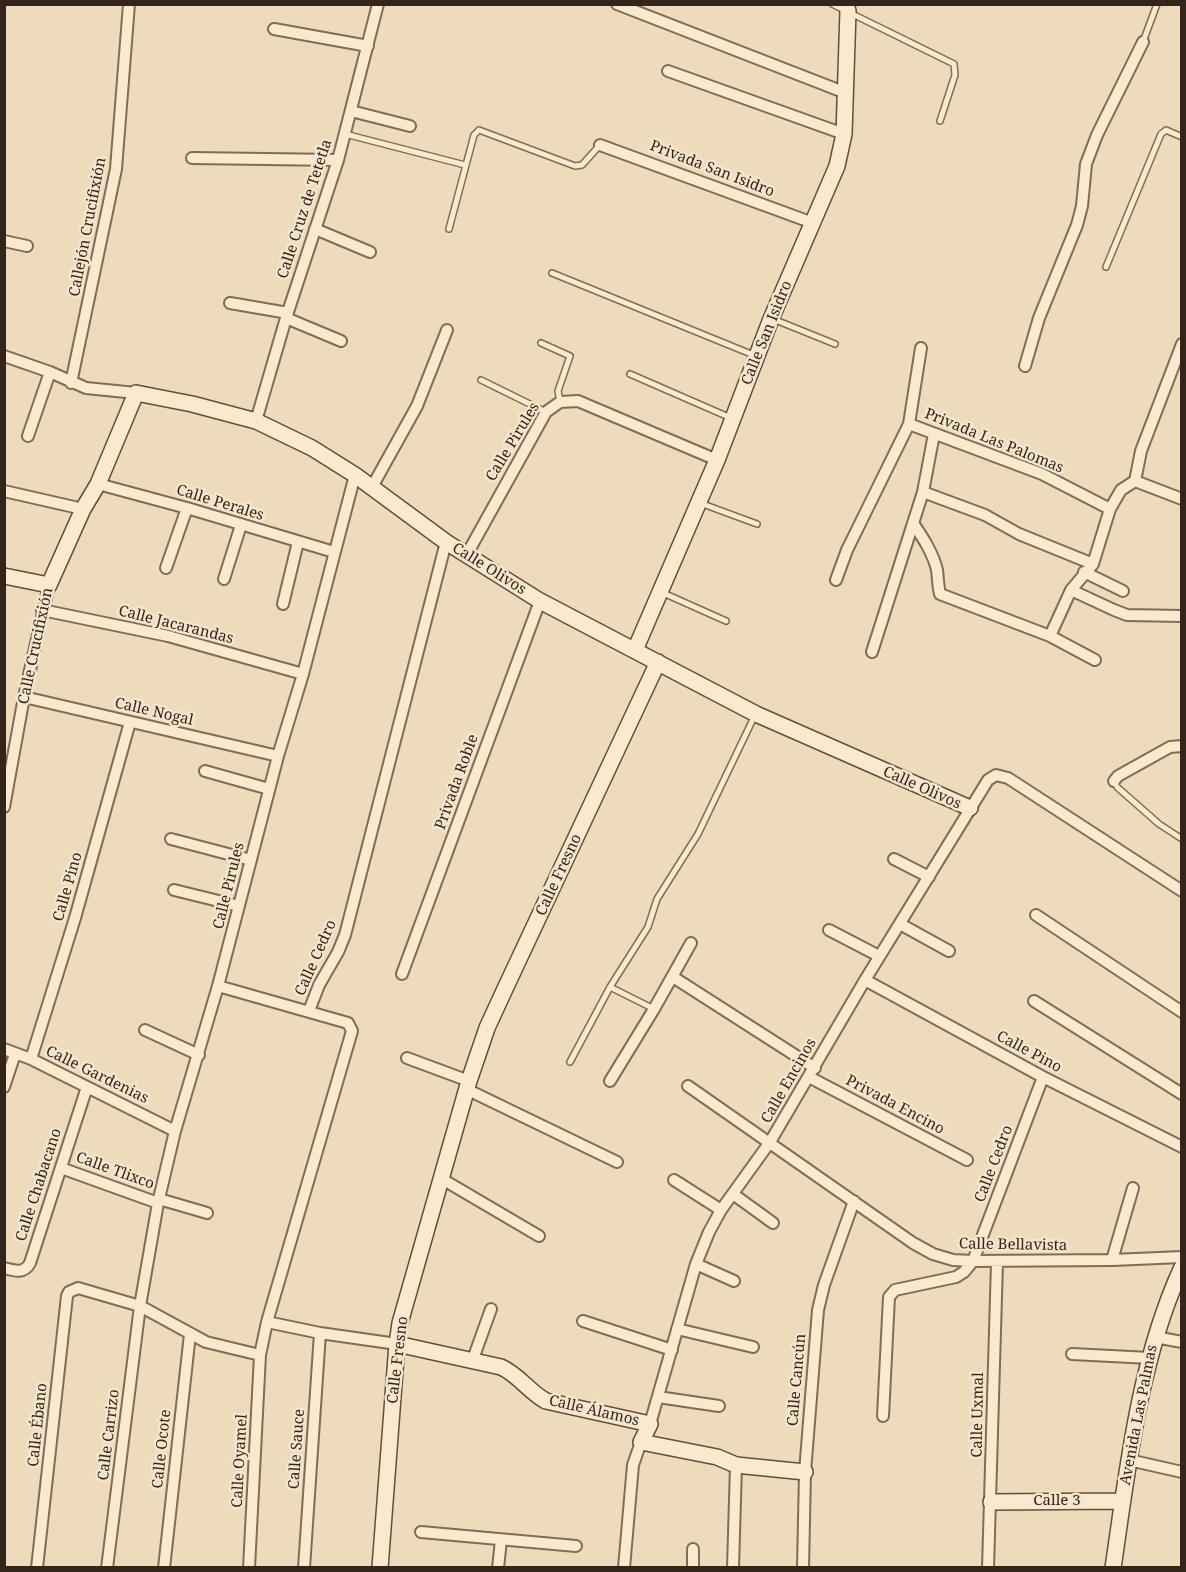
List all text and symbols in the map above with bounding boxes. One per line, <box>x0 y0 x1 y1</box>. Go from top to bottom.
street label: Calle Cruz de Tetetla <box>274 137 336 281</box>
street label: Privada San Isidro <box>647 137 777 201</box>
street label: Callejón Crucifixión <box>66 156 110 298</box>
street label: Calle San Isidro <box>738 278 796 388</box>
street label: Calle Pirules <box>482 399 544 485</box>
street label: Privada Las Palomas <box>922 405 1066 477</box>
street label: Calle Perales <box>174 481 266 525</box>
street label: Calle Olivos <box>449 539 529 599</box>
street label: Calle Crucifixión <box>15 586 57 706</box>
street label: Calle Jacarandas <box>117 602 235 648</box>
street label: Calle Nogal <box>113 694 195 730</box>
street label: Privada Roble <box>431 732 483 832</box>
street label: Calle Olivos <box>880 763 964 813</box>
street label: Calle Fresno <box>532 831 586 919</box>
street label: Calle Pirules <box>210 841 248 931</box>
street label: Calle Pino <box>50 850 86 924</box>
street label: Calle Cedro <box>291 917 341 999</box>
street label: Calle Pino <box>993 1027 1065 1077</box>
street label: Calle Encinos <box>757 1035 821 1127</box>
street label: Calle Gardenias <box>43 1042 151 1108</box>
street label: Privada Encino <box>843 1071 947 1139</box>
street label: Calle Cedro <box>971 1123 1017 1205</box>
street label: Calle Chabacano <box>12 1126 66 1244</box>
street label: Calle Tlixco <box>73 1148 157 1194</box>
street label: Calle Bellavista <box>959 1235 1067 1255</box>
street label: Calle Fresno <box>384 1315 412 1405</box>
street label: Calle Cancún <box>784 1333 810 1427</box>
street label: Avenida Las Palmas <box>1117 1343 1161 1487</box>
street label: Calle Uxmal <box>968 1372 988 1458</box>
street label: Calle Ébano <box>25 1382 51 1468</box>
street label: Calle Carrizo <box>94 1388 124 1482</box>
street label: Calle Álamos <box>547 1392 641 1430</box>
street label: Calle Sauce <box>285 1408 309 1490</box>
street label: Calle Ocote <box>149 1409 175 1489</box>
street label: Calle Oyamel <box>229 1414 251 1508</box>
street label: Calle 3 <box>1033 1492 1081 1510</box>

